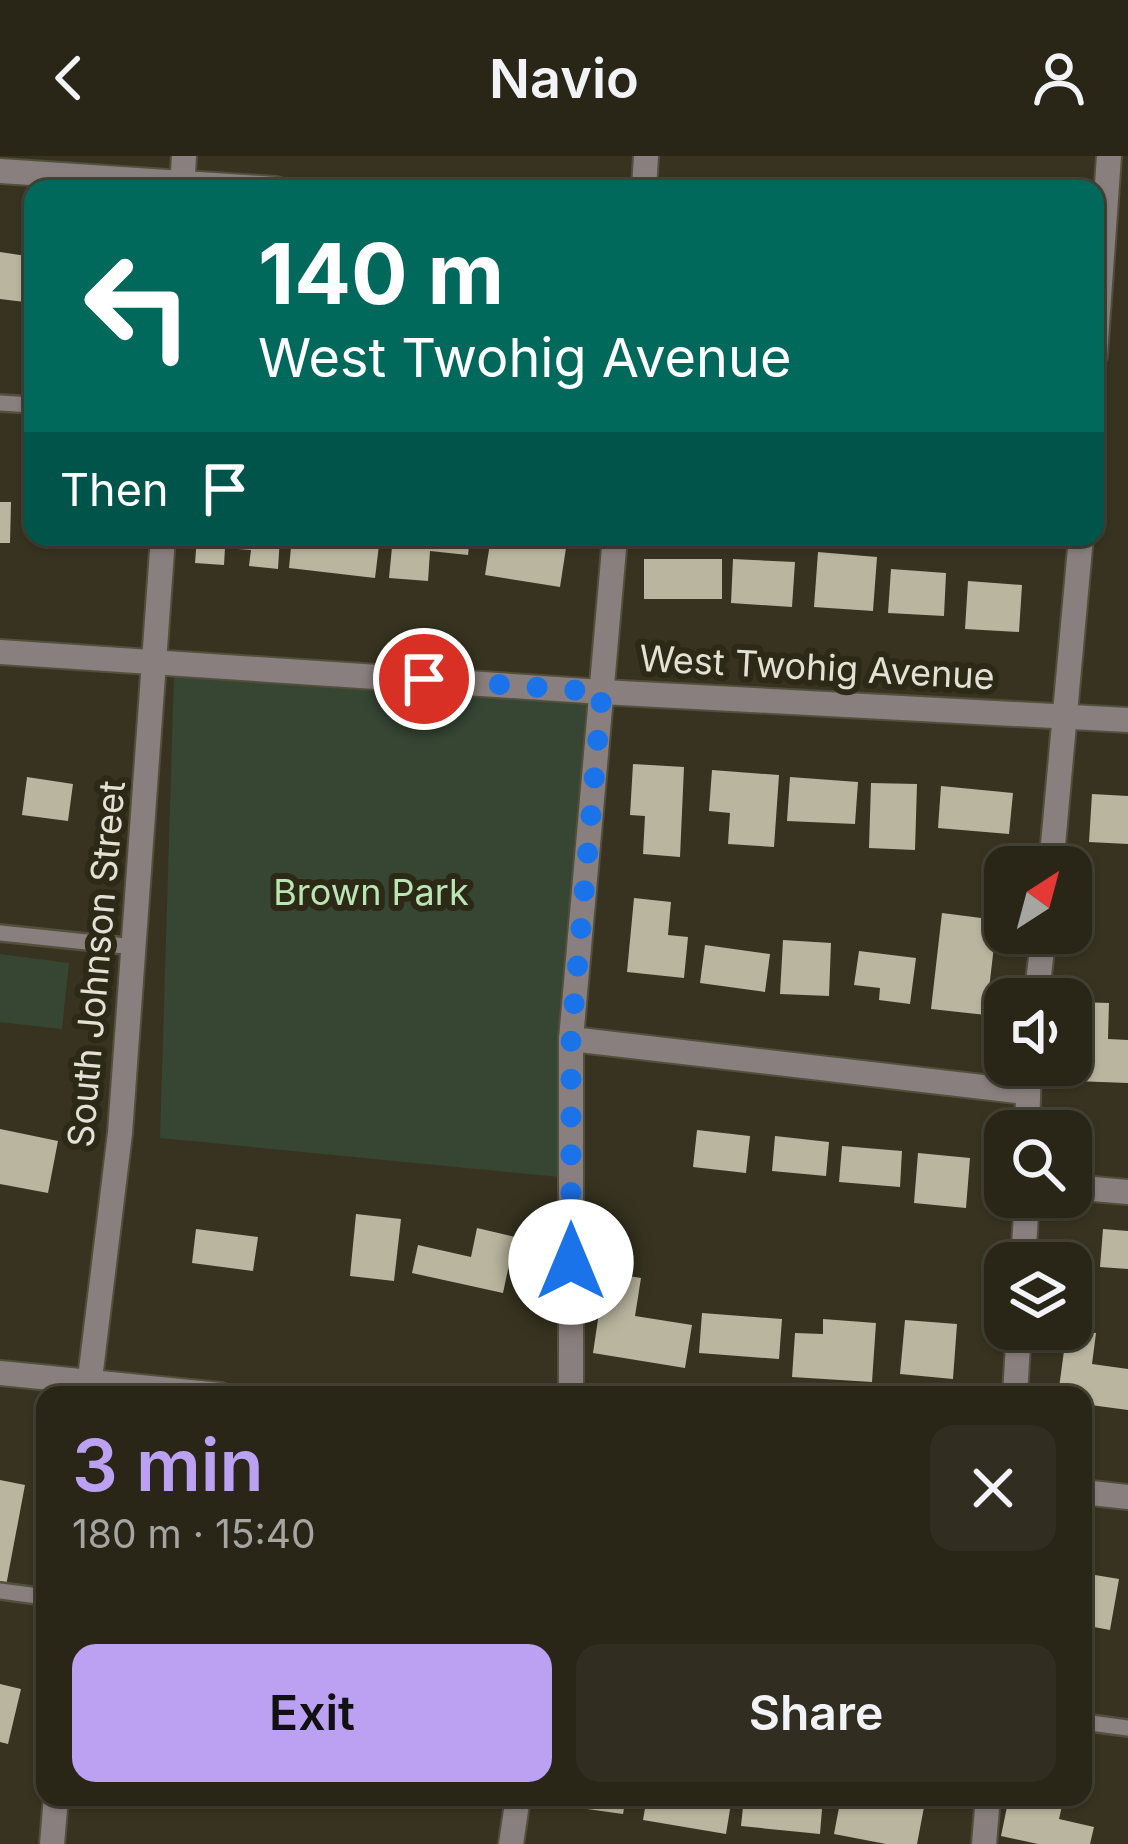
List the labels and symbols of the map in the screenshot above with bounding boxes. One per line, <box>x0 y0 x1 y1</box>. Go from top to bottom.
pin <box>373 628 475 730</box>
street label: West Twohig Avenue <box>638 636 996 698</box>
street label: South Johnson Street <box>58 779 134 1149</box>
north arrow <box>984 846 1092 954</box>
park label: Brown Park <box>273 870 469 914</box>
position arrow <box>508 1199 634 1325</box>

